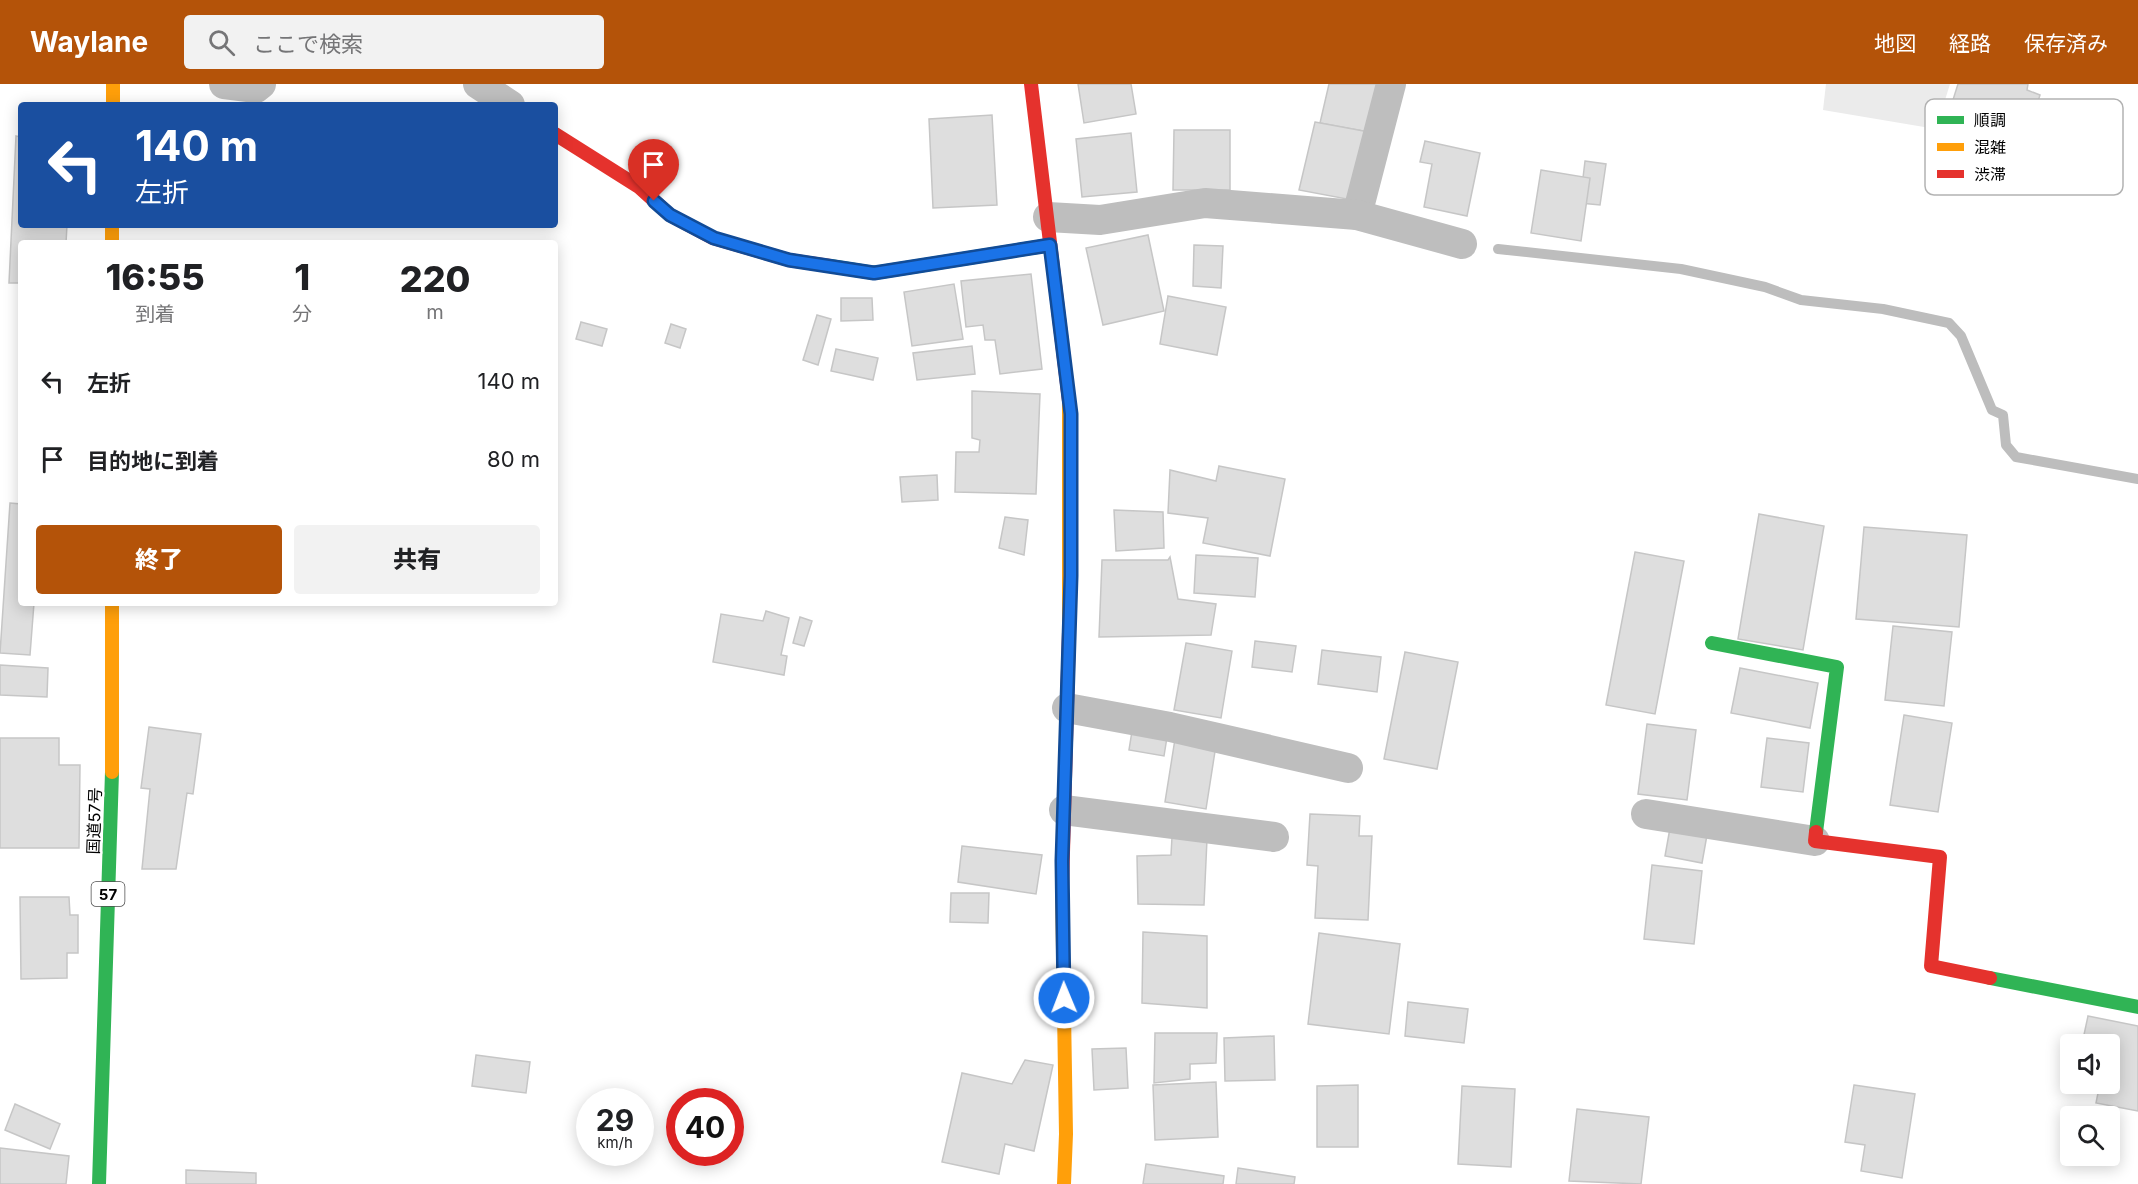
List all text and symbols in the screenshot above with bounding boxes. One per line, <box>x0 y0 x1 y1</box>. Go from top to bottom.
search box <box>184 15 604 69</box>
text: Waylane <box>30 25 148 59</box>
icon: search <box>205 26 238 59</box>
text: ここで検索 <box>253 31 363 57</box>
text: 地図 <box>1874 31 1916 56</box>
text: 経路 <box>1949 31 1991 56</box>
text: 保存済み <box>2024 31 2108 56</box>
legend <box>1925 99 2123 195</box>
text: 順調 <box>1974 110 2006 130</box>
text: 140 m <box>135 120 258 171</box>
icon: left <box>36 126 114 204</box>
text: 混雑 <box>1974 137 2006 157</box>
pin <box>628 139 679 201</box>
icon: arrive <box>637 148 670 181</box>
text: 渋滞 <box>1974 164 2006 184</box>
text: 左折 <box>135 176 189 209</box>
text: 16:55 <box>105 255 205 299</box>
text: 1 <box>294 255 310 299</box>
text: 220 <box>400 257 471 301</box>
text: m <box>426 300 444 324</box>
text: 到着 <box>135 302 175 326</box>
text: 分 <box>292 302 312 326</box>
icon: left <box>36 365 69 398</box>
text: 140 m <box>478 368 540 394</box>
text: 左折 <box>87 370 131 396</box>
icon: arrive <box>36 443 69 476</box>
text: 80 m <box>487 446 540 472</box>
text: 目的地に到着 <box>87 448 219 474</box>
button: 終了 <box>36 525 282 594</box>
button: 共有 <box>294 525 540 594</box>
street label: 国道57号 <box>83 787 105 855</box>
road number: 57 <box>92 882 124 906</box>
position arrow <box>1032 966 1096 1030</box>
map controls <box>2060 1034 2120 1166</box>
button: sound <box>2060 1034 2120 1094</box>
speed limit sign: 40 <box>666 1088 744 1166</box>
text: 29 <box>596 1102 634 1138</box>
button: search <box>2060 1106 2120 1166</box>
text: km/h <box>597 1133 633 1152</box>

